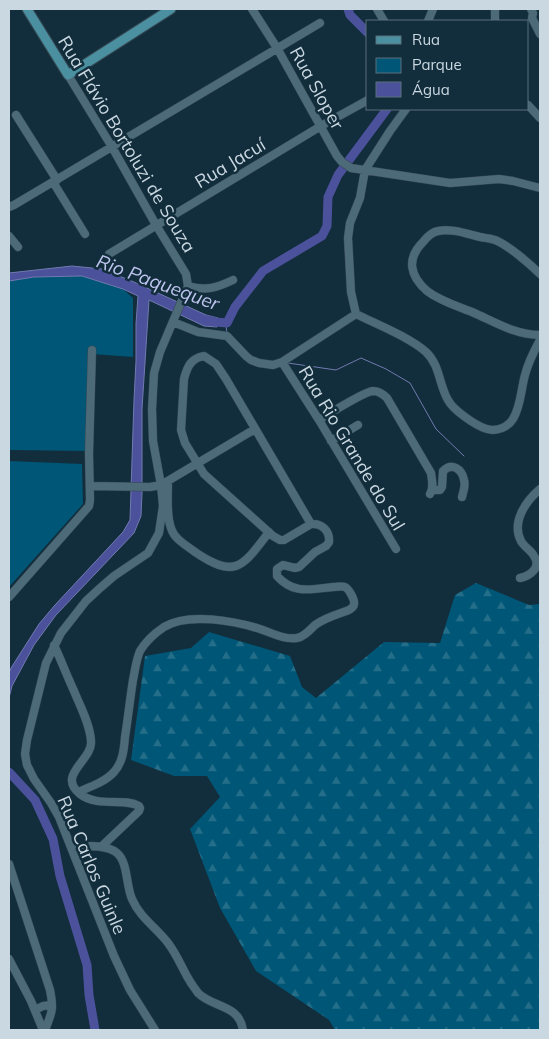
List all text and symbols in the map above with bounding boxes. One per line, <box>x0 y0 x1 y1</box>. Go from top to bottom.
legend <box>366 20 529 110</box>
text: Rua <box>412 30 440 49</box>
street label: Rua Flávio Bortoluzi de Souza <box>53 32 201 256</box>
street label: Rua Sloper <box>285 43 349 134</box>
text: Parque <box>412 55 462 74</box>
text: Água <box>412 80 450 99</box>
street label: Rua Jacuí <box>190 132 271 193</box>
water label: Rio Paquequer <box>93 249 224 316</box>
street label: Rua Rio Grande do Sul <box>294 362 410 534</box>
street label: Rua Carlos Guinle <box>52 792 132 938</box>

